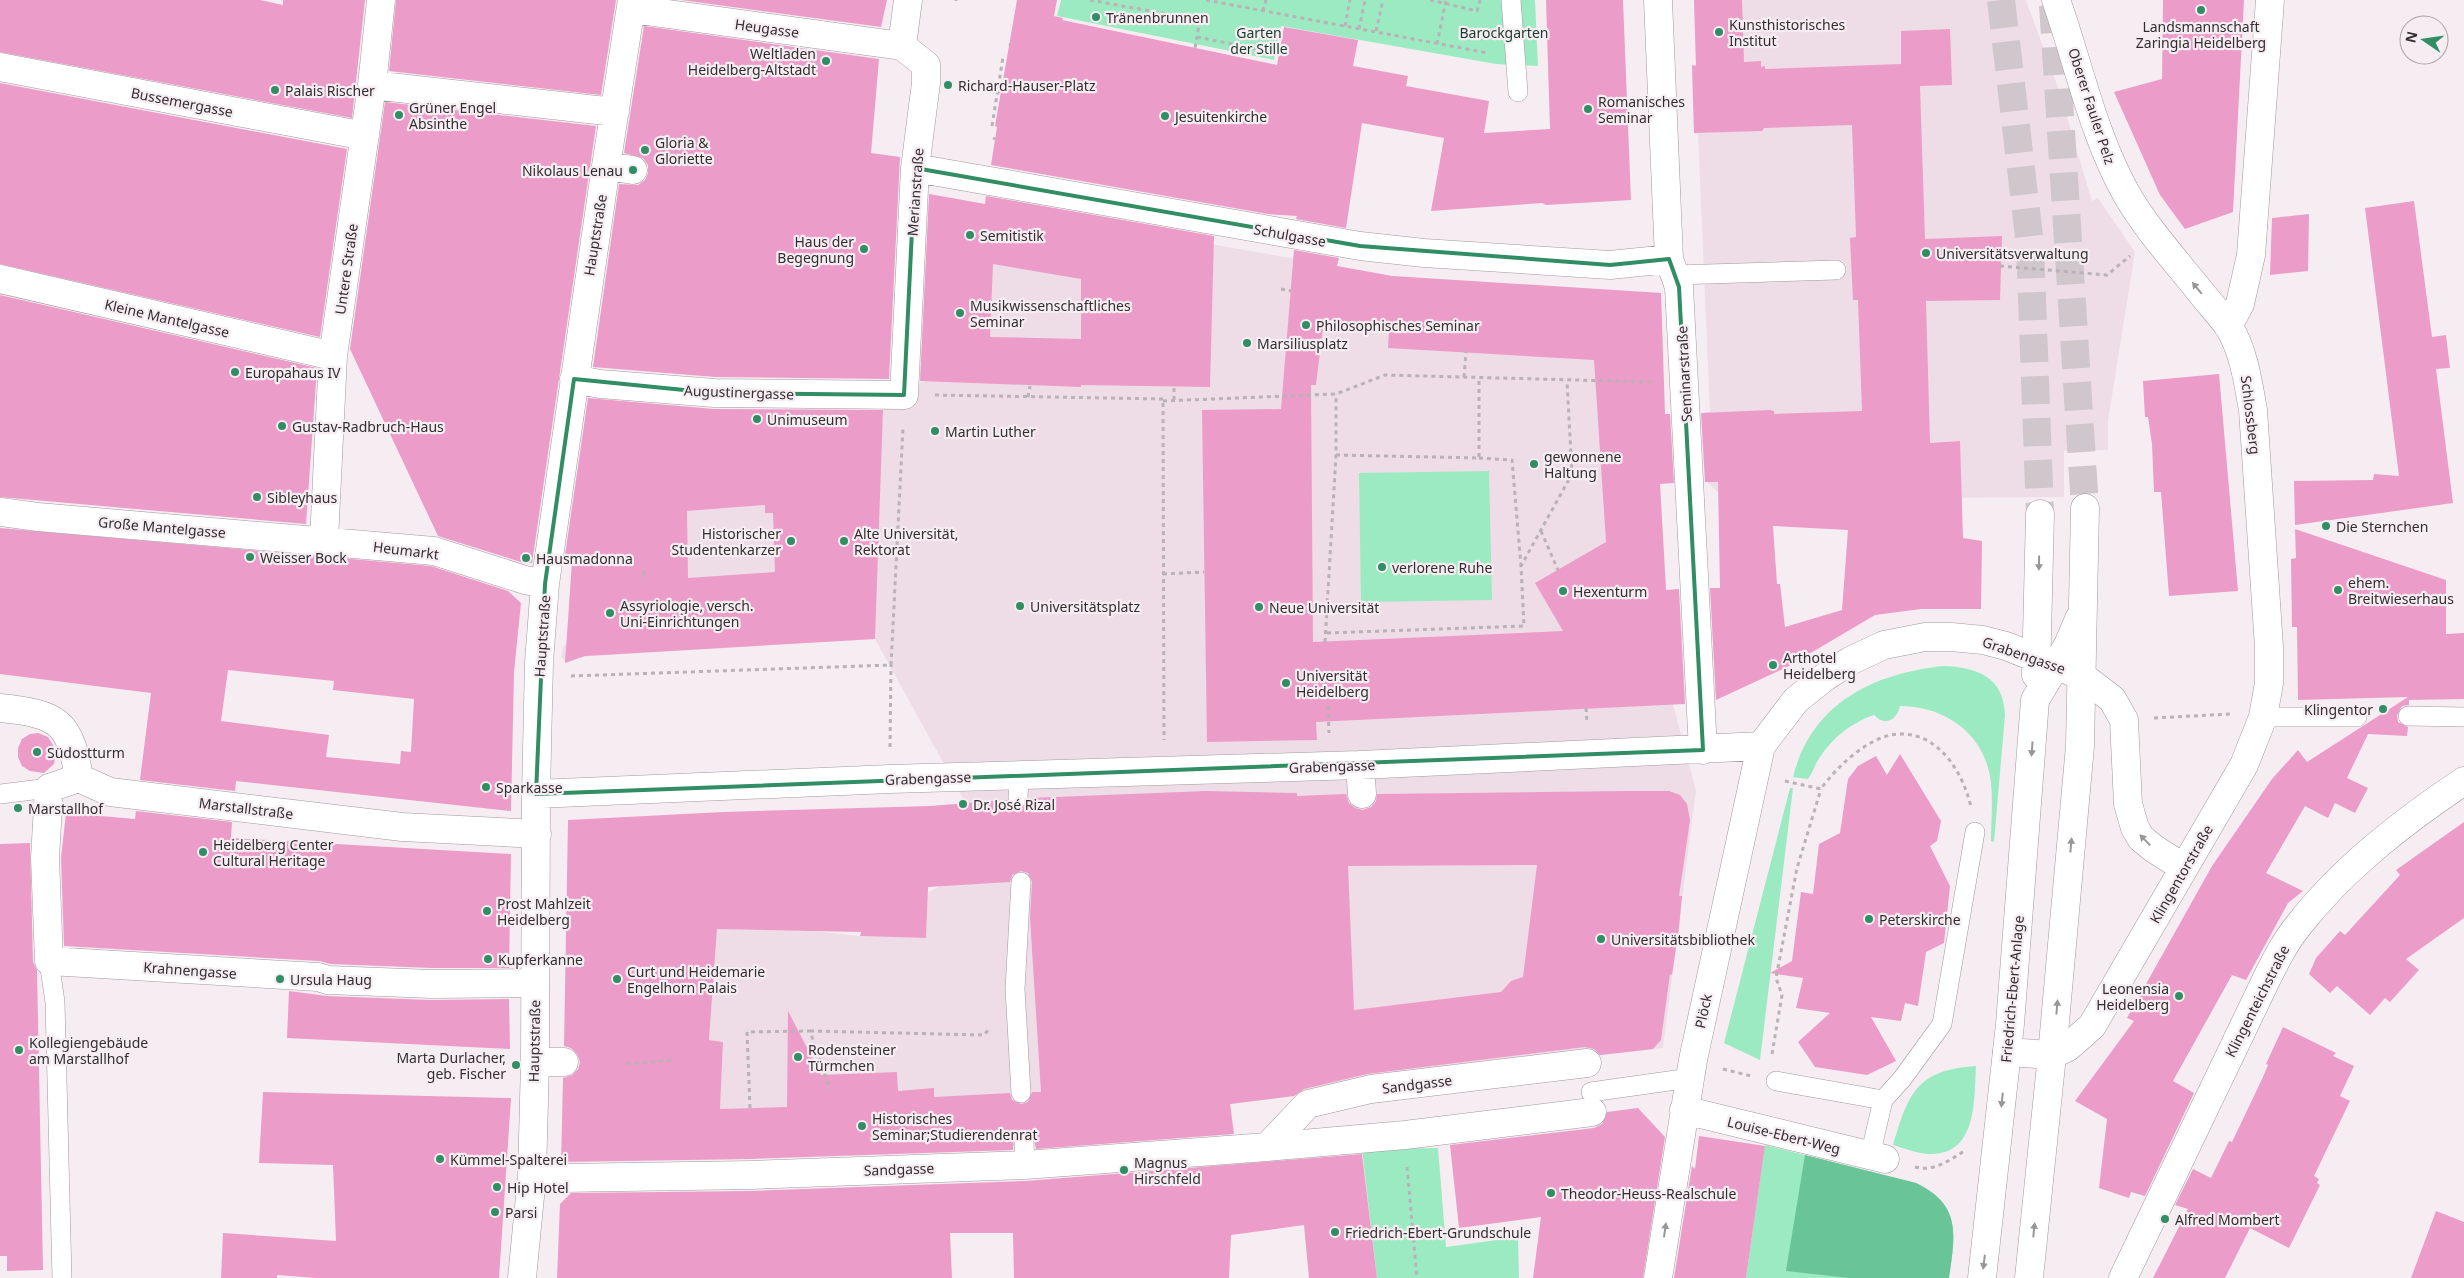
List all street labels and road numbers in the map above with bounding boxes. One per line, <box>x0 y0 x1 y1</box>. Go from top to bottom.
street label: Heugasse <box>734 14 800 42</box>
street label: Oberer Fauler Pelz <box>2064 45 2120 167</box>
street label: Bussemergasse <box>129 83 235 121</box>
street label: Merianstraße <box>902 147 928 237</box>
street label: Hauptstraße <box>579 193 611 277</box>
street label: Schulgasse <box>1252 219 1328 251</box>
street label: Untere Straße <box>330 222 362 316</box>
street label: Kleine Mantelgasse <box>103 294 231 342</box>
street label: Seminarstraße <box>1672 325 1696 423</box>
street label: Schlossberg <box>2237 374 2265 456</box>
street label: Augustinergasse <box>684 381 794 403</box>
street label: Große Mantelgasse <box>97 512 227 542</box>
street label: Heumarkt <box>372 537 440 563</box>
street label: Hauptstraße <box>530 594 554 678</box>
street label: Grabengasse <box>1980 632 2068 678</box>
street label: Grabengasse <box>1288 755 1376 777</box>
street label: Grabengasse <box>884 767 972 789</box>
street label: Marstallstraße <box>198 793 294 823</box>
street label: Klingentorstraße <box>2145 821 2217 927</box>
street label: Friedrich-Ebert-Anlage <box>1996 915 2028 1063</box>
street label: Klingenteichstraße <box>2221 942 2294 1060</box>
street label: Krahnengasse <box>143 957 237 983</box>
street label: Plöck <box>1690 992 1716 1030</box>
street label: Hauptstraße <box>524 1000 544 1082</box>
street label: Sandgasse <box>1381 1070 1453 1098</box>
street label: Louise-Ebert-Weg <box>1725 1112 1843 1158</box>
street label: Sandgasse <box>863 1158 935 1180</box>

